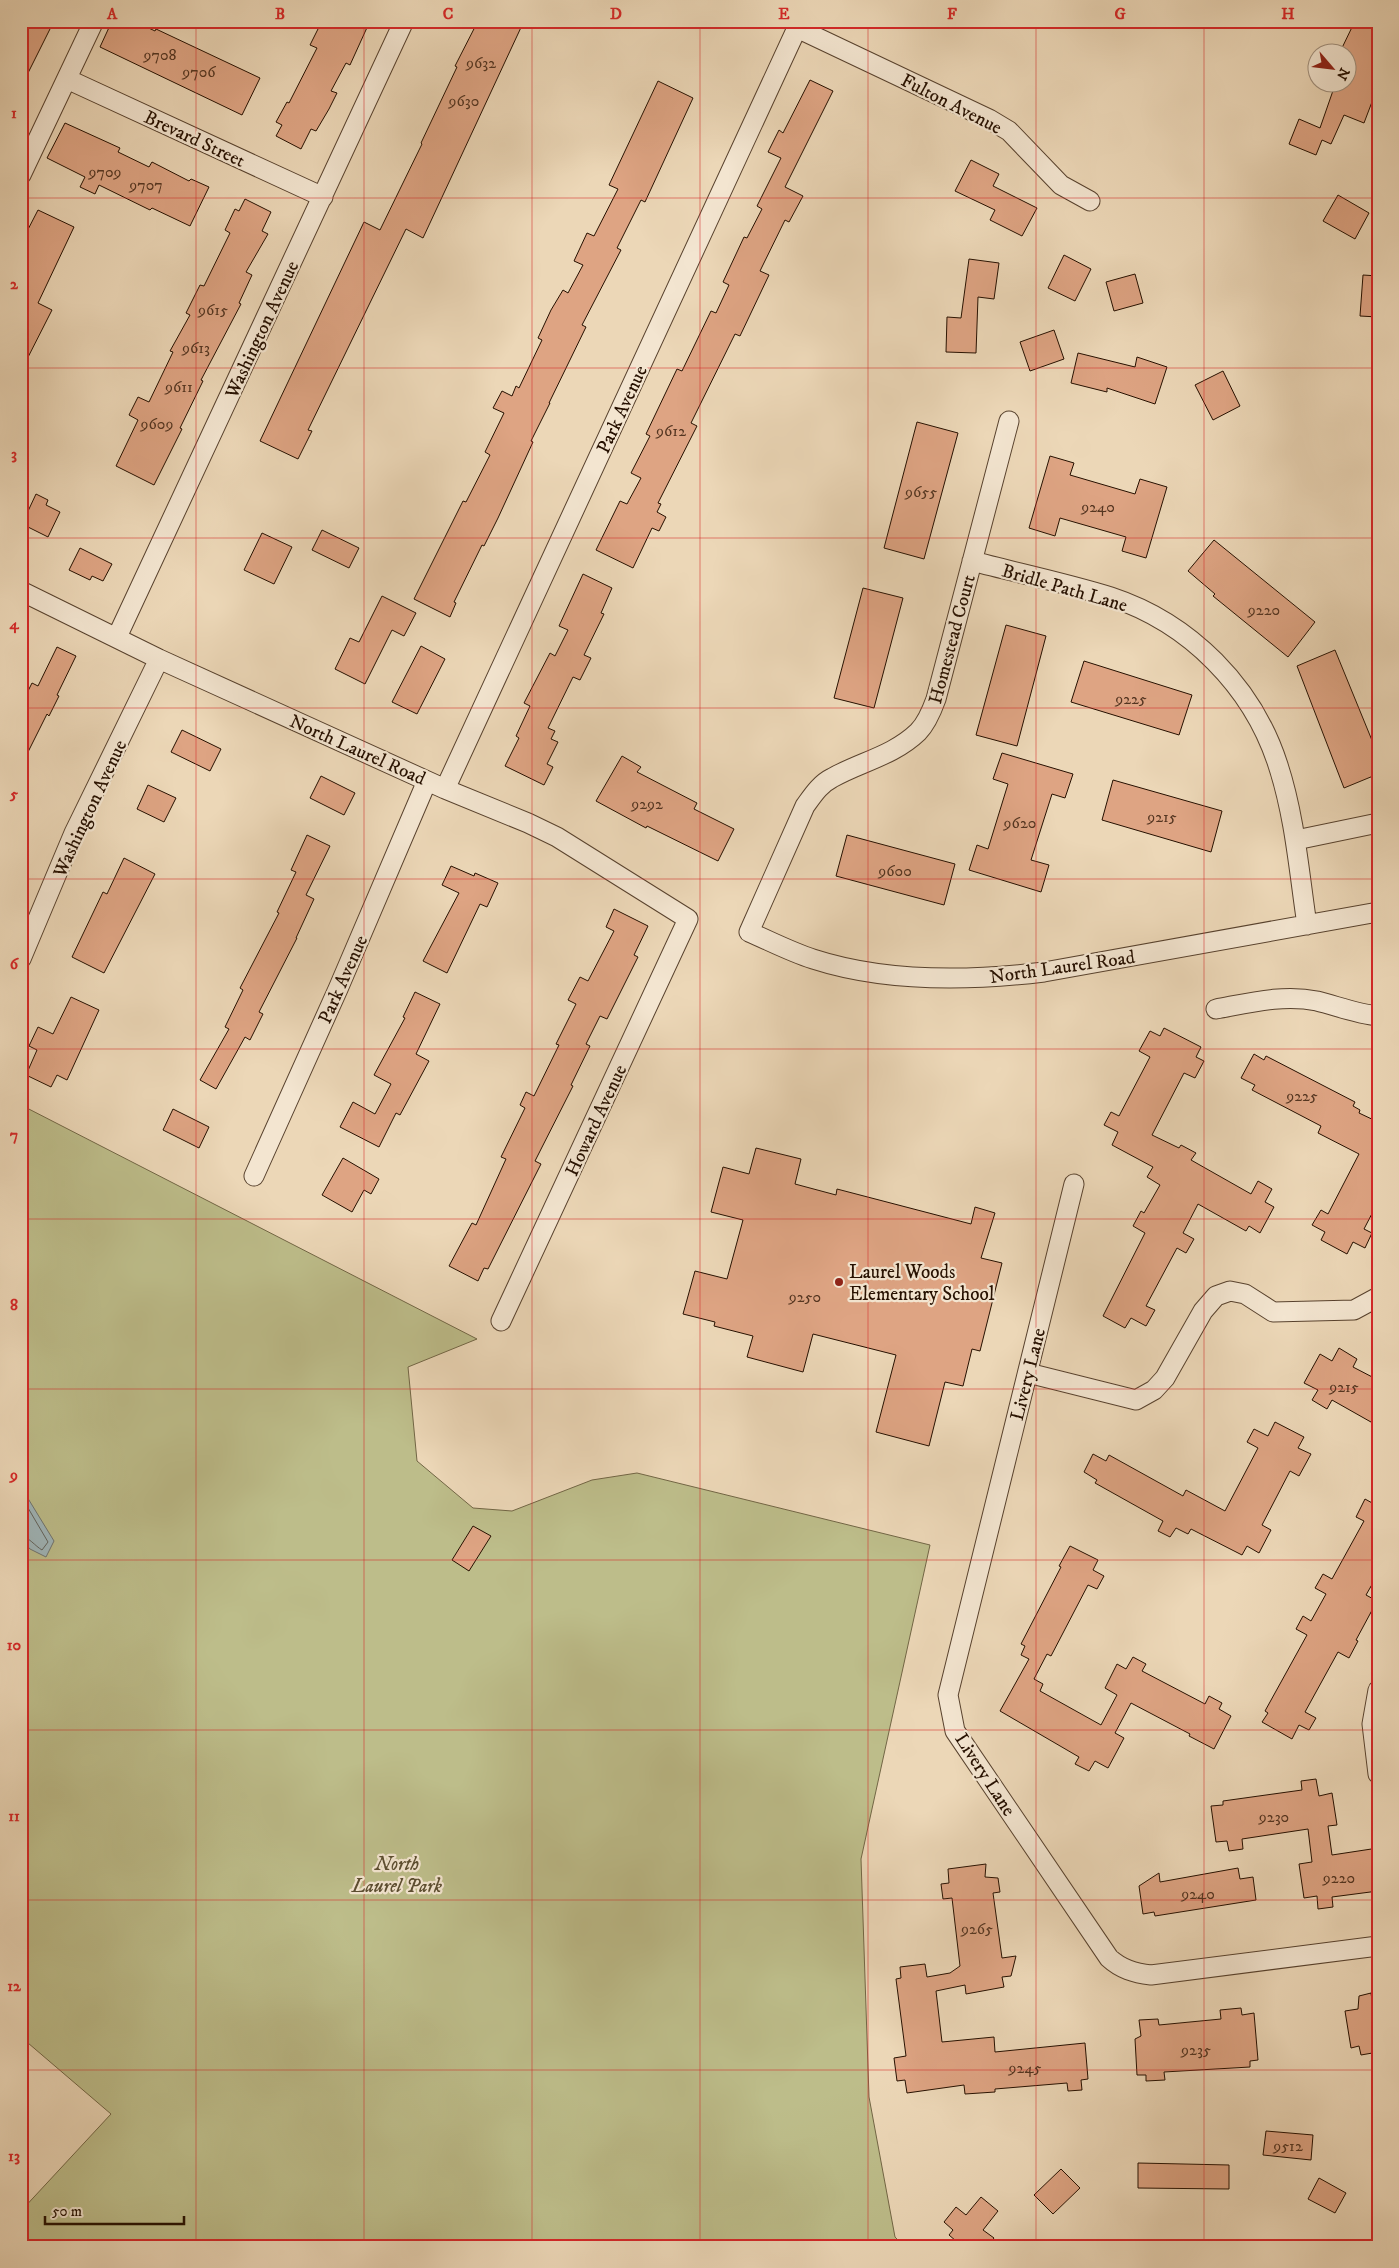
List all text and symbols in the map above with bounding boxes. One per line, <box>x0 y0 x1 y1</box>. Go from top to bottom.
text: A <box>106 4 118 24</box>
text: B <box>275 4 285 24</box>
text: C <box>443 4 453 24</box>
text: D <box>610 4 622 24</box>
text: E <box>778 4 790 24</box>
text: F <box>947 4 957 24</box>
text: G <box>1114 4 1126 24</box>
text: H <box>1281 4 1295 24</box>
north arrow <box>1306 42 1356 92</box>
house number: 9708 <box>142 45 177 65</box>
house number: 9632 <box>465 53 496 73</box>
house number: 9706 <box>181 62 216 82</box>
text: N <box>1332 64 1353 83</box>
street label: Fulton Avenue <box>897 69 1006 140</box>
house number: 9630 <box>448 91 479 111</box>
text: 1 <box>11 103 17 123</box>
street label: Brevard Street <box>140 106 249 173</box>
house number: 9709 <box>87 162 122 182</box>
house number: 9707 <box>128 175 163 195</box>
street label: Washington Avenue <box>220 257 304 403</box>
text: 2 <box>10 274 19 294</box>
house number: 9615 <box>197 300 228 320</box>
house number: 9613 <box>181 338 210 358</box>
street label: Park Avenue <box>592 362 653 457</box>
house number: 9611 <box>164 377 193 397</box>
house number: 9609 <box>140 414 173 434</box>
house number: 9612 <box>655 421 686 441</box>
text: 3 <box>11 444 17 464</box>
house number: 9655 <box>904 482 937 502</box>
house number: 9240 <box>1080 497 1115 517</box>
street label: Bridle Path Lane <box>999 560 1130 617</box>
street label: Homestead Court <box>924 572 981 707</box>
house number: 9220 <box>1247 600 1280 620</box>
text: 4 <box>8 614 19 634</box>
house number: 9225 <box>1114 689 1147 709</box>
street label: North Laurel Road <box>286 710 429 791</box>
street label: Washington Avenue <box>48 736 132 882</box>
text: 5 <box>9 784 18 804</box>
house number: 9292 <box>630 794 663 814</box>
house number: 9215 <box>1146 807 1177 827</box>
house number: 9620 <box>1003 813 1036 833</box>
house number: 9600 <box>877 861 912 881</box>
street label: Park Avenue <box>314 932 373 1027</box>
street label: North Laurel Road <box>988 946 1137 989</box>
text: 6 <box>10 954 20 974</box>
street label: Howard Avenue <box>560 1061 632 1180</box>
house number: 9225 <box>1285 1086 1318 1106</box>
text: 7 <box>10 1125 18 1145</box>
place label: Laurel Woods Elementary School <box>849 1261 995 1306</box>
marker: Laurel Woods Elementary School <box>833 1276 845 1288</box>
house number: 9250 <box>788 1287 821 1307</box>
text: 8 <box>10 1295 18 1315</box>
street label: Livery Lane <box>1006 1326 1051 1423</box>
house number: 9215 <box>1328 1377 1359 1397</box>
text: 9 <box>9 1465 18 1485</box>
text: 10 <box>7 1635 22 1655</box>
street label: Livery Lane <box>949 1729 1020 1821</box>
text: 11 <box>8 1806 20 1826</box>
house number: 9230 <box>1258 1807 1289 1827</box>
park label: North Laurel Park <box>351 1853 442 1898</box>
house number: 9220 <box>1322 1868 1355 1888</box>
house number: 9240 <box>1180 1884 1215 1904</box>
house number: 9265 <box>960 1919 993 1939</box>
text: 12 <box>7 1976 22 1996</box>
house number: 9235 <box>1180 2040 1211 2060</box>
house number: 9245 <box>1008 2058 1042 2078</box>
house number: 9512 <box>1272 2136 1303 2156</box>
text: 13 <box>8 2146 20 2166</box>
scale bar <box>45 2193 184 2225</box>
text: 50 m <box>52 2202 82 2221</box>

